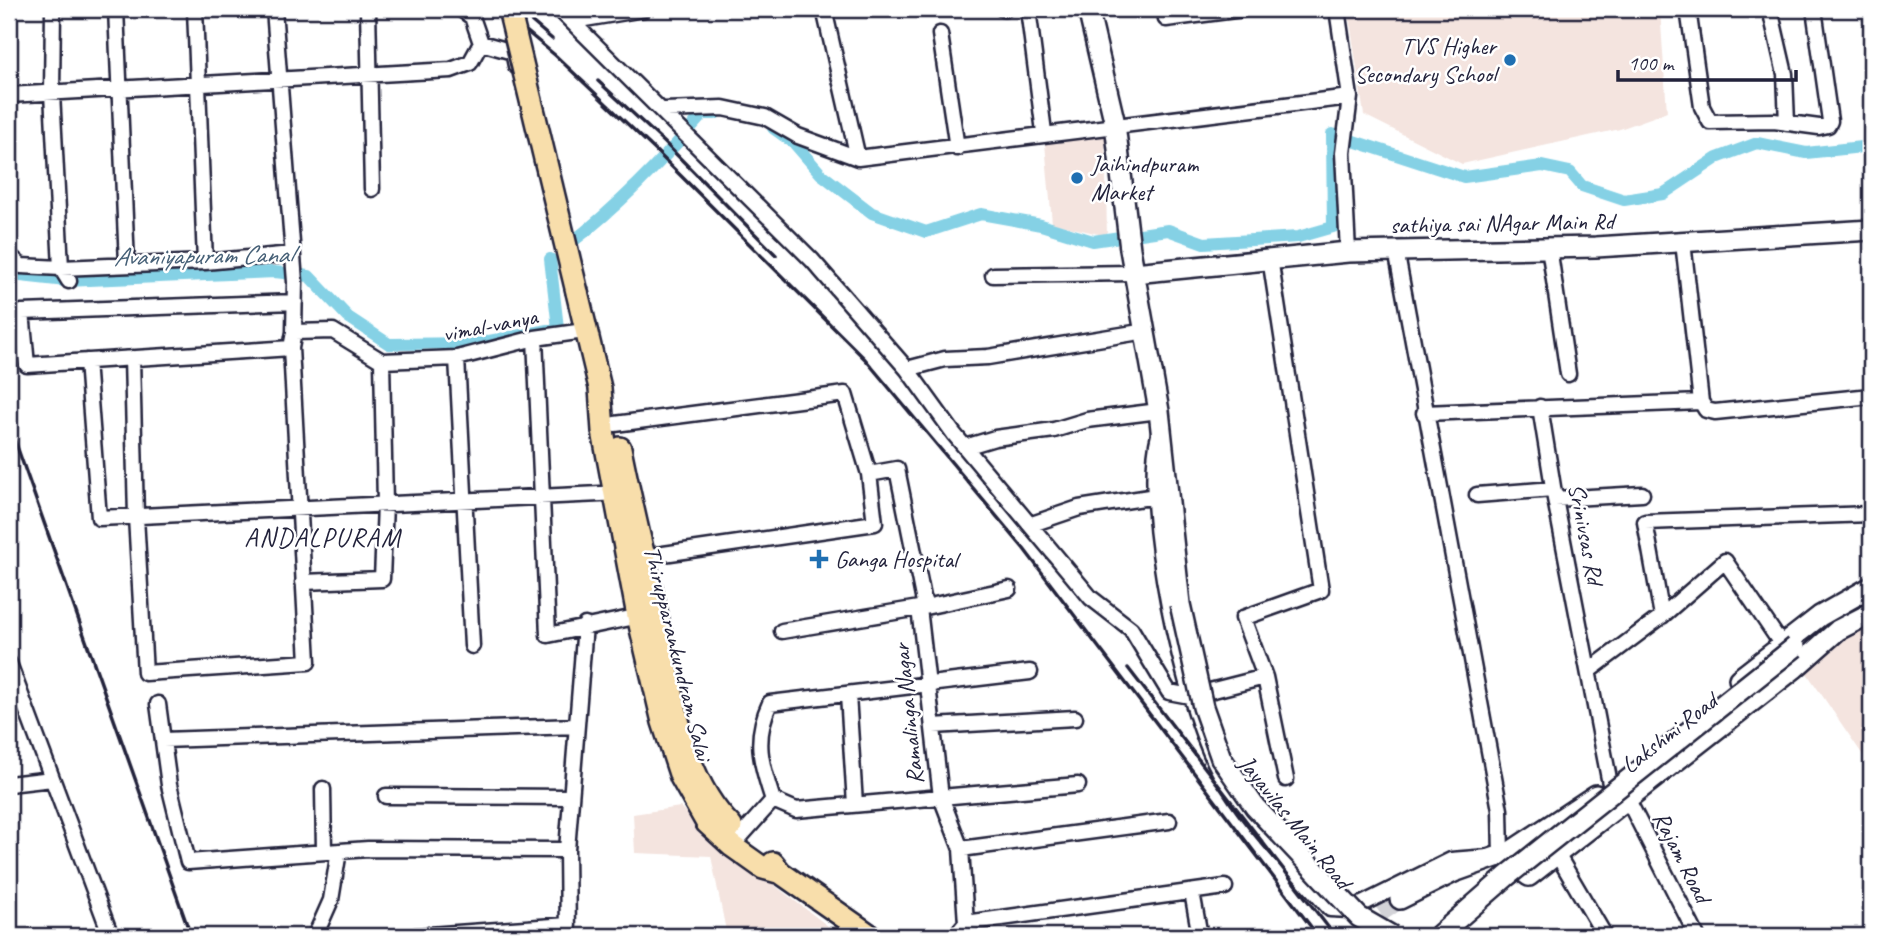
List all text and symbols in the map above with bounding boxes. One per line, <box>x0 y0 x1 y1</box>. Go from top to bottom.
place label: TVS Higher Secondary School <box>1355 31 1500 89</box>
scale bar <box>1618 38 1796 82</box>
text: 100 m <box>1628 50 1675 76</box>
marker: TVS Higher Secondary School <box>1502 52 1518 68</box>
place label: Jaihindpuram Market <box>1090 149 1199 207</box>
marker: Jaihindpuram Market <box>1069 170 1085 186</box>
street label: sathiya sai NAgar Main Rd <box>1390 206 1618 240</box>
water label: Avaniyapuram Canal <box>113 237 301 274</box>
street label: vimal-vanya <box>440 301 541 349</box>
street label: Srinivsas Rd <box>1562 481 1611 590</box>
district label: ANDALPURAM <box>244 521 402 554</box>
street label: Thirupparankundram Salai <box>637 543 720 766</box>
place label: Ganga Hospital <box>835 544 961 574</box>
marker: Ganga Hospital <box>809 549 829 569</box>
street label: Ramalinga Nagar <box>885 640 930 786</box>
street label: Lakshmi Road <box>1615 684 1726 780</box>
street label: Jayavilas Main Road <box>1231 748 1360 898</box>
street label: Rajam Road <box>1646 806 1719 911</box>

